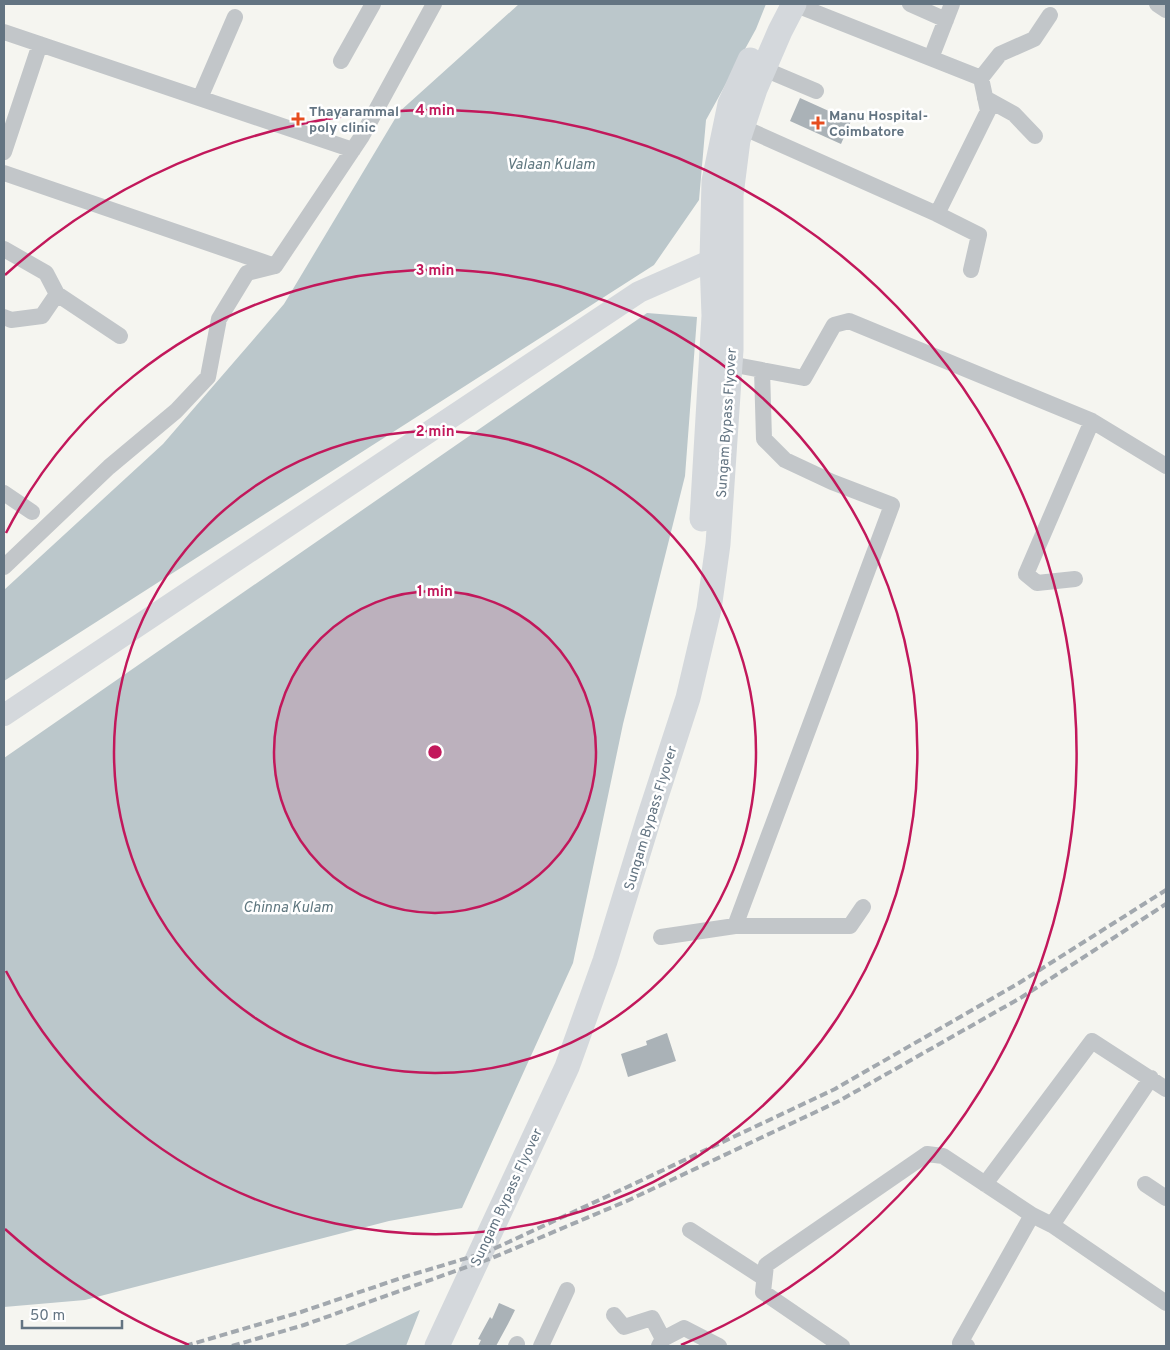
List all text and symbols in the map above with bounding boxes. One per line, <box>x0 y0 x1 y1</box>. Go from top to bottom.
text: 4 min <box>415 102 455 121</box>
place label: Thayarammal poly clinic <box>309 104 399 137</box>
place label: Manu Hospital- Coimbatore <box>829 108 928 141</box>
marker: Thayarammal poly clinic <box>291 112 305 126</box>
marker: Manu Hospital- Coimbatore <box>811 116 825 130</box>
water label: Valaan Kulam <box>507 156 596 175</box>
text: 3 min <box>415 262 455 281</box>
street label: Sungam Bypass Flyover <box>714 347 741 499</box>
text: 2 min <box>415 423 455 442</box>
text: 1 min <box>417 583 453 602</box>
centre of rings <box>426 743 444 761</box>
street label: Sungam Bypass Flyover <box>621 744 682 893</box>
water label: Chinna Kulam <box>243 899 334 918</box>
street label: Sungam Bypass Flyover <box>468 1125 547 1269</box>
scale bar <box>22 1298 122 1330</box>
text: 50 m <box>30 1307 65 1326</box>

